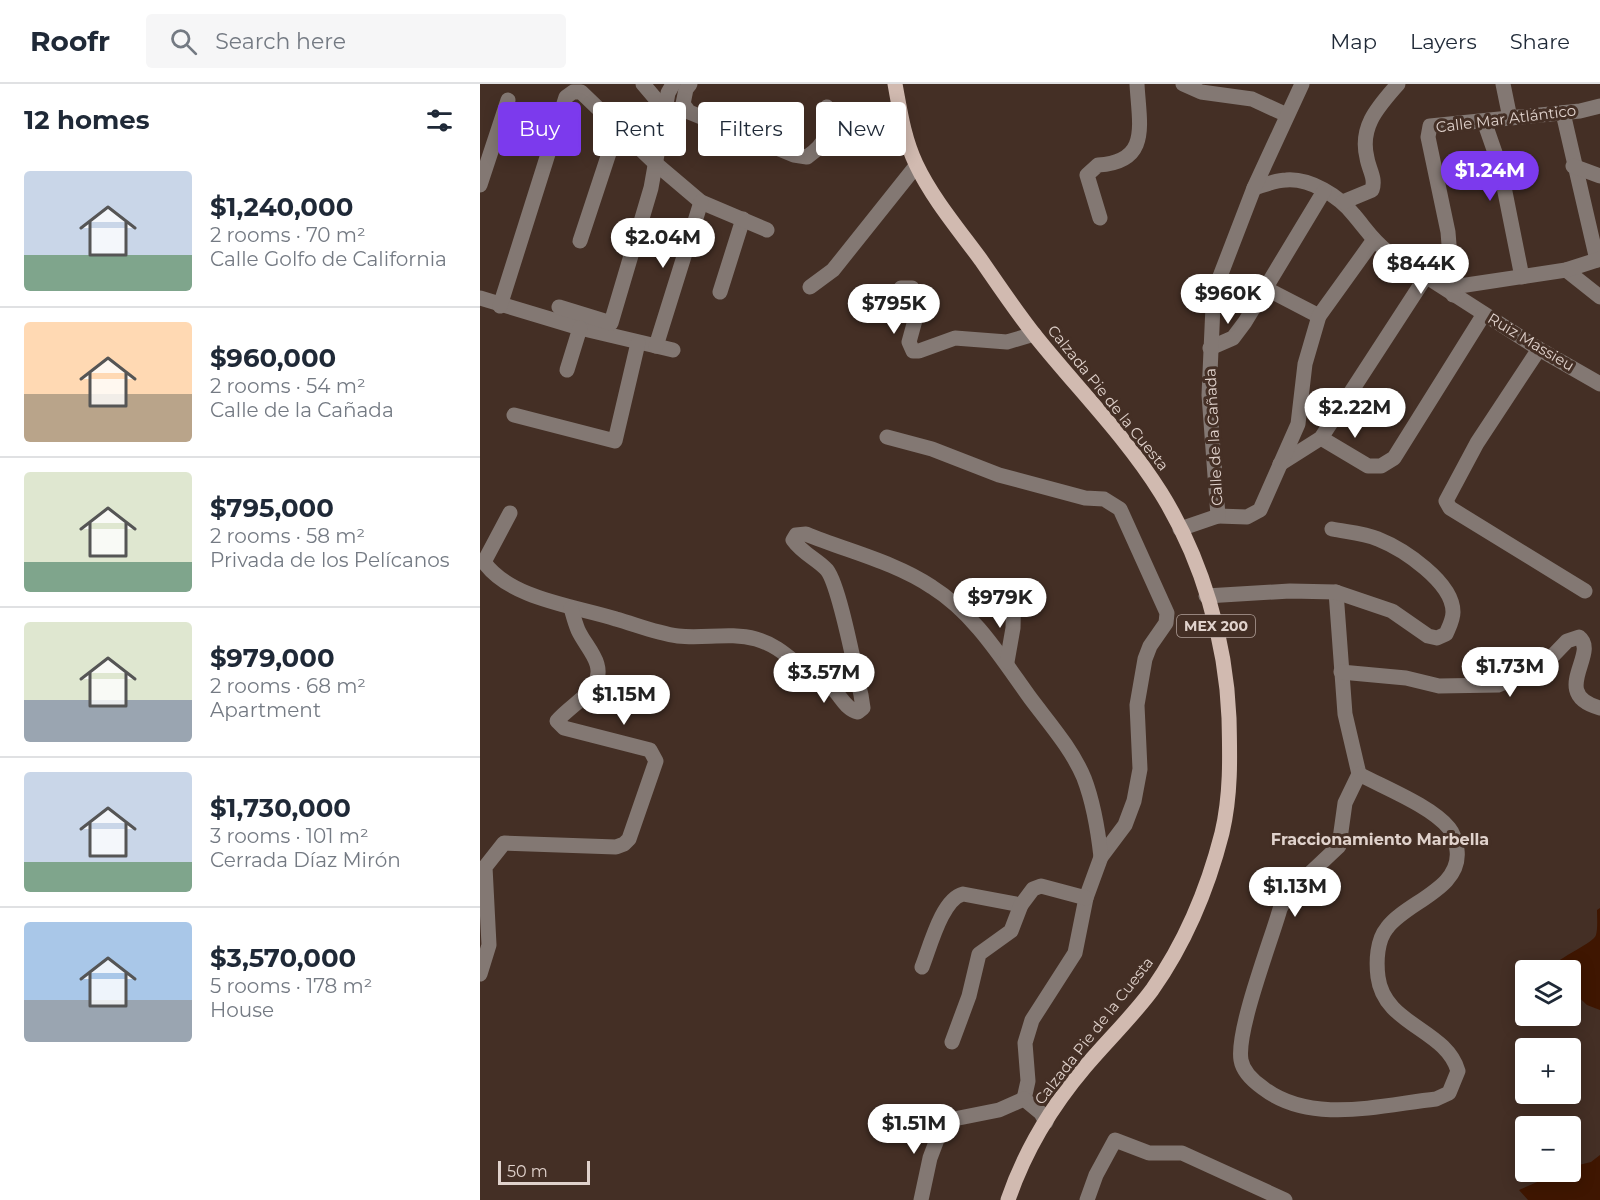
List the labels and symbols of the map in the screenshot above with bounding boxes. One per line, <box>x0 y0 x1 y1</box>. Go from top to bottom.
street label: Calle Mar Atlántico <box>1435 100 1577 137</box>
pin: $1.24M <box>1441 151 1539 202</box>
pin: $2.04M <box>614 218 712 269</box>
pin: $844K <box>1379 244 1463 295</box>
pin: $960K <box>1186 274 1270 325</box>
pin: $795K <box>852 284 936 335</box>
street label: Ruiz Massieu <box>1485 308 1578 375</box>
street label: Calzada Pie de la Cuesta <box>1044 321 1173 474</box>
street label: Calle de la Cañada <box>1200 368 1227 506</box>
pin: $2.22M <box>1306 388 1404 439</box>
pin: $979K <box>958 578 1042 629</box>
road number: MEX 200 <box>1177 615 1255 637</box>
pin: $1.73M <box>1461 647 1559 698</box>
pin: $3.57M <box>775 653 873 704</box>
pin: $1.15M <box>575 675 673 726</box>
district label: Fraccionamiento Marbella <box>1271 830 1489 849</box>
pin: $1.13M <box>1246 867 1344 918</box>
street label: Calzada Pie de la Cuesta <box>1030 953 1157 1108</box>
pin: $1.51M <box>865 1104 963 1155</box>
scale bar <box>498 1158 590 1186</box>

